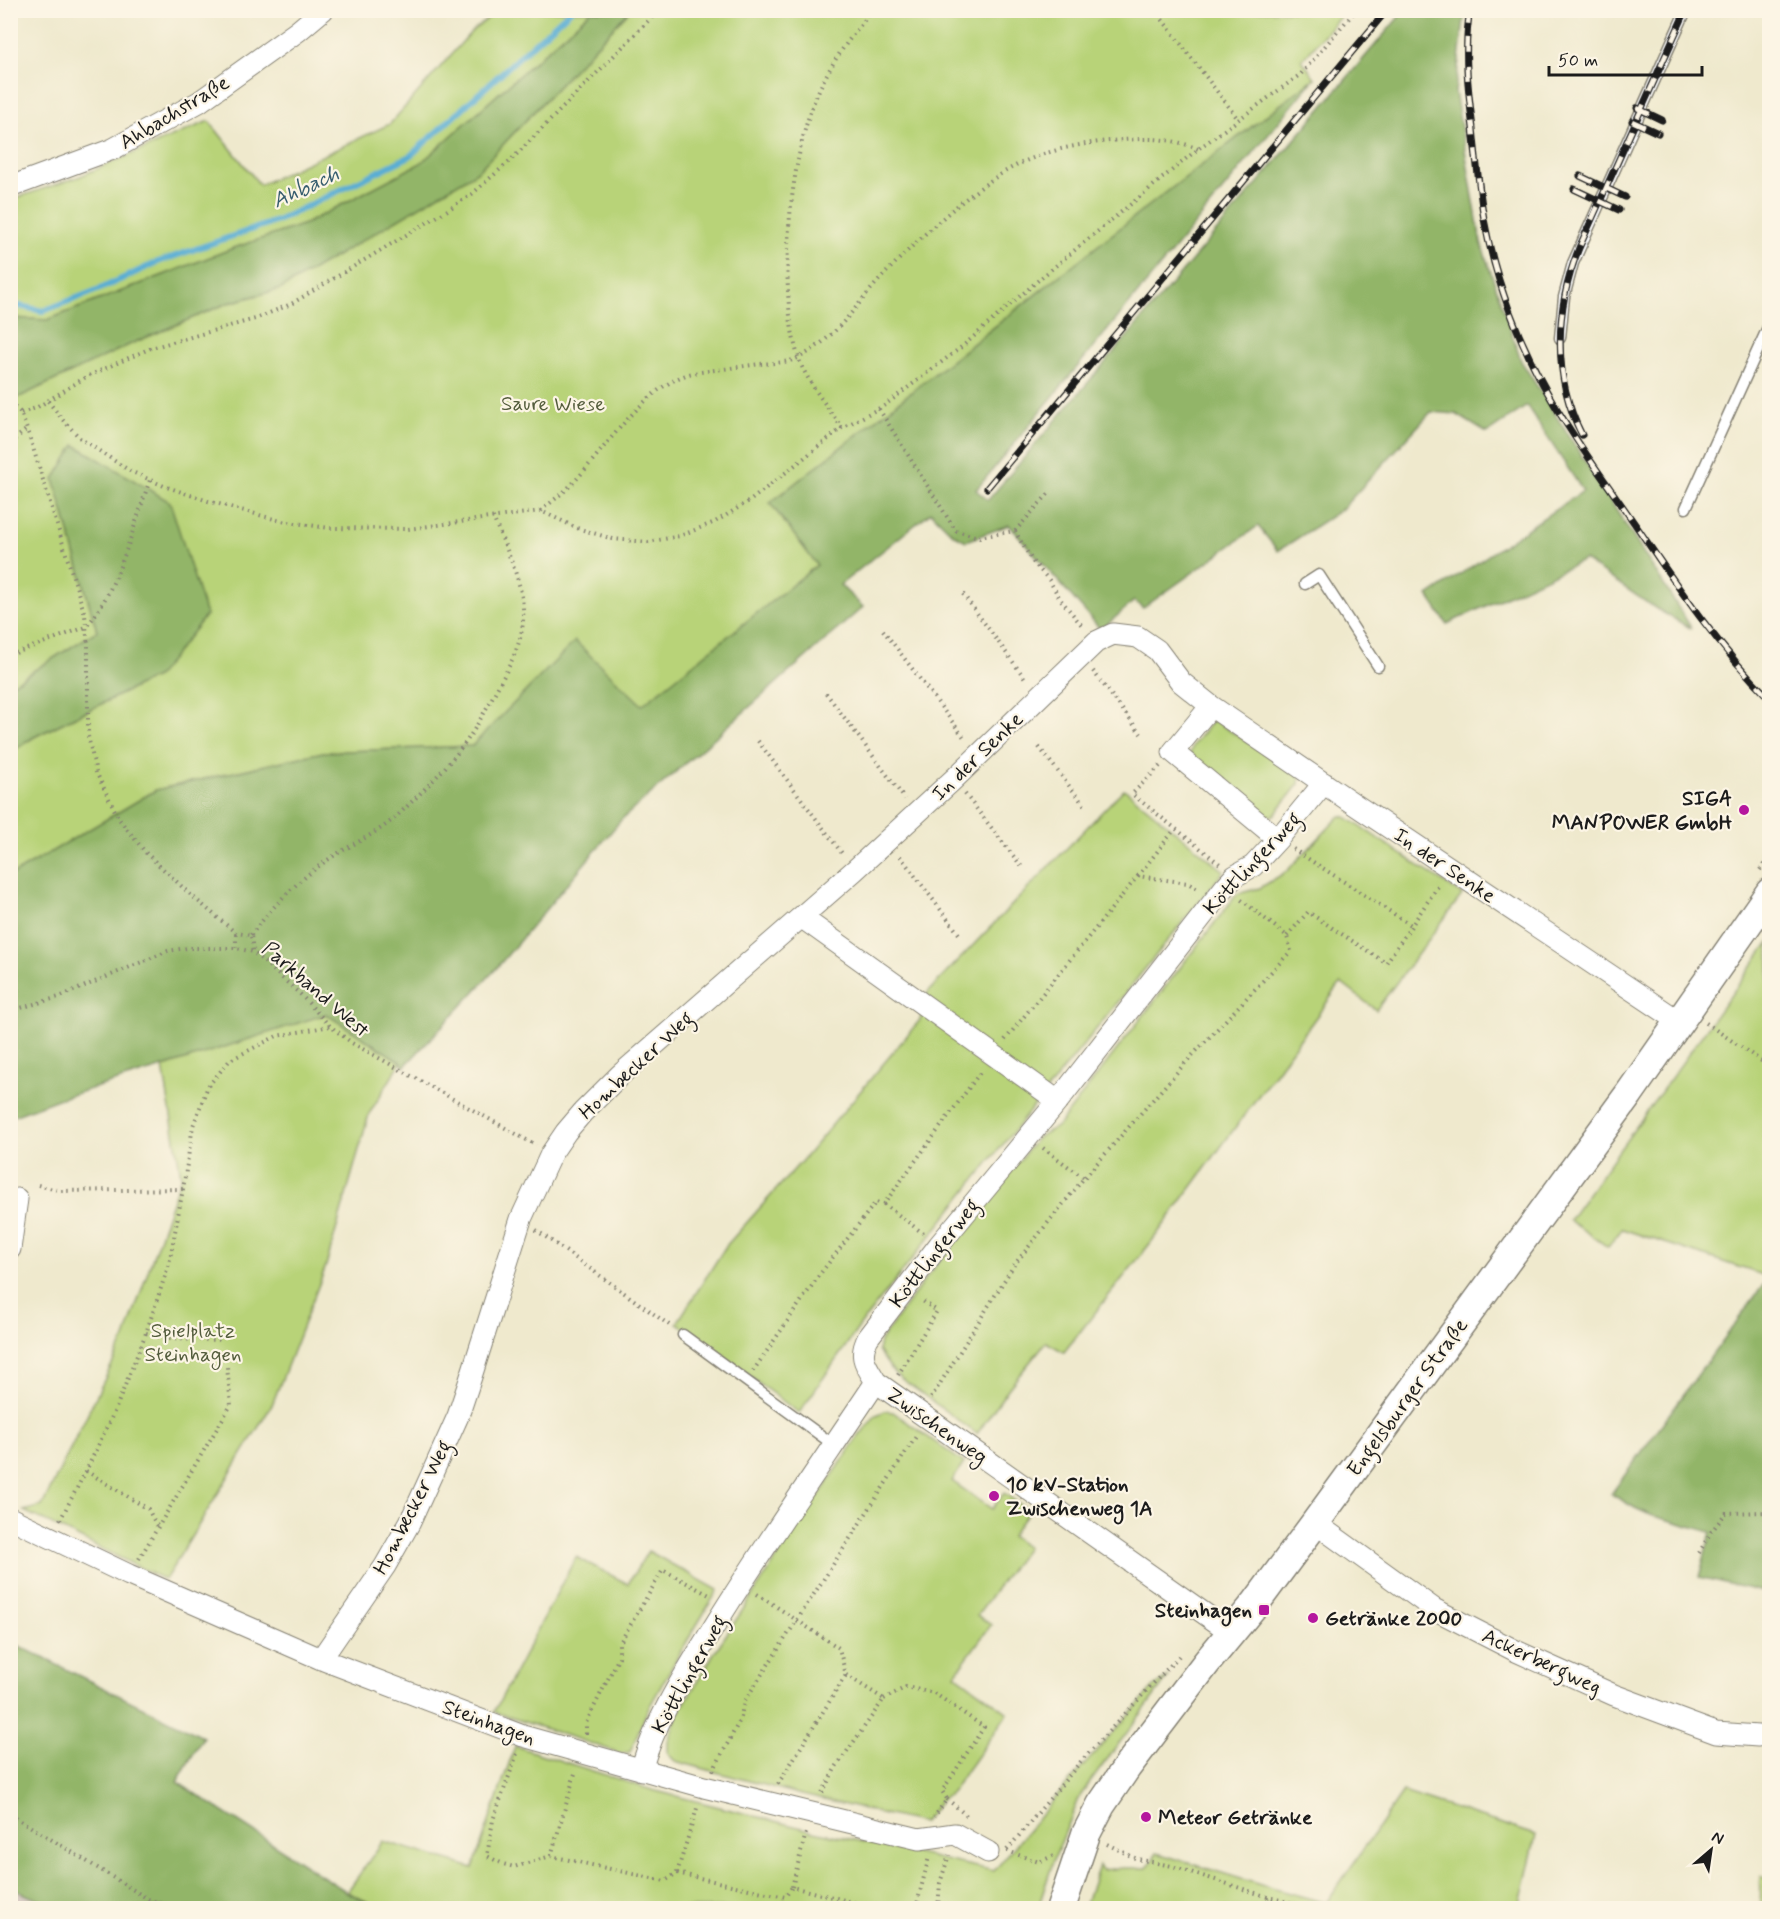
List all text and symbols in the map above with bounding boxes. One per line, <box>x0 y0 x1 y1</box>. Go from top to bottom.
scale bar <box>1549 39 1702 77</box>
text: 50 m <box>1558 49 1598 73</box>
street label: Ahbachstraße <box>114 69 235 157</box>
water label: Ahbach <box>268 160 344 215</box>
park label: Saure Wiese <box>501 390 605 418</box>
street label: In der Senke <box>926 706 1030 808</box>
place label: SIGA MANPOWER GmbH <box>1552 785 1732 837</box>
marker: SIGA MANPOWER GmbH <box>1737 803 1751 817</box>
street label: Köttlingerweg <box>1197 806 1309 923</box>
street label: In der Senke <box>1388 821 1501 910</box>
street label: Parkband West <box>256 935 375 1045</box>
street label: Hombecker Weg <box>573 1005 702 1128</box>
street label: Köttlingerweg <box>883 1193 988 1315</box>
street label: Engelsburger Straße <box>1341 1313 1476 1484</box>
park label: Spielplatz Steinhagen <box>144 1317 242 1370</box>
street label: Zwischenweg <box>879 1380 993 1472</box>
street label: Hombecker Weg <box>367 1435 461 1580</box>
place label: 10 kV-Station Zwischenweg 1A <box>1006 1471 1153 1525</box>
marker: 10 kV-Station Zwischenweg 1A <box>987 1489 1001 1503</box>
place label: Steinhagen <box>1155 1597 1252 1627</box>
marker: Steinhagen <box>1257 1603 1271 1617</box>
place label: Getränke 2000 <box>1325 1605 1462 1633</box>
street label: Köttlingerweg <box>646 1610 736 1740</box>
marker: Getränke 2000 <box>1306 1611 1320 1625</box>
street label: Ackerbergweg <box>1477 1622 1606 1704</box>
street label: Steinhagen <box>438 1693 539 1754</box>
place label: Meteor Getränke <box>1158 1804 1313 1832</box>
marker: Meteor Getränke <box>1139 1810 1153 1824</box>
north arrow <box>1681 1820 1741 1880</box>
text: N <box>1708 1826 1727 1850</box>

